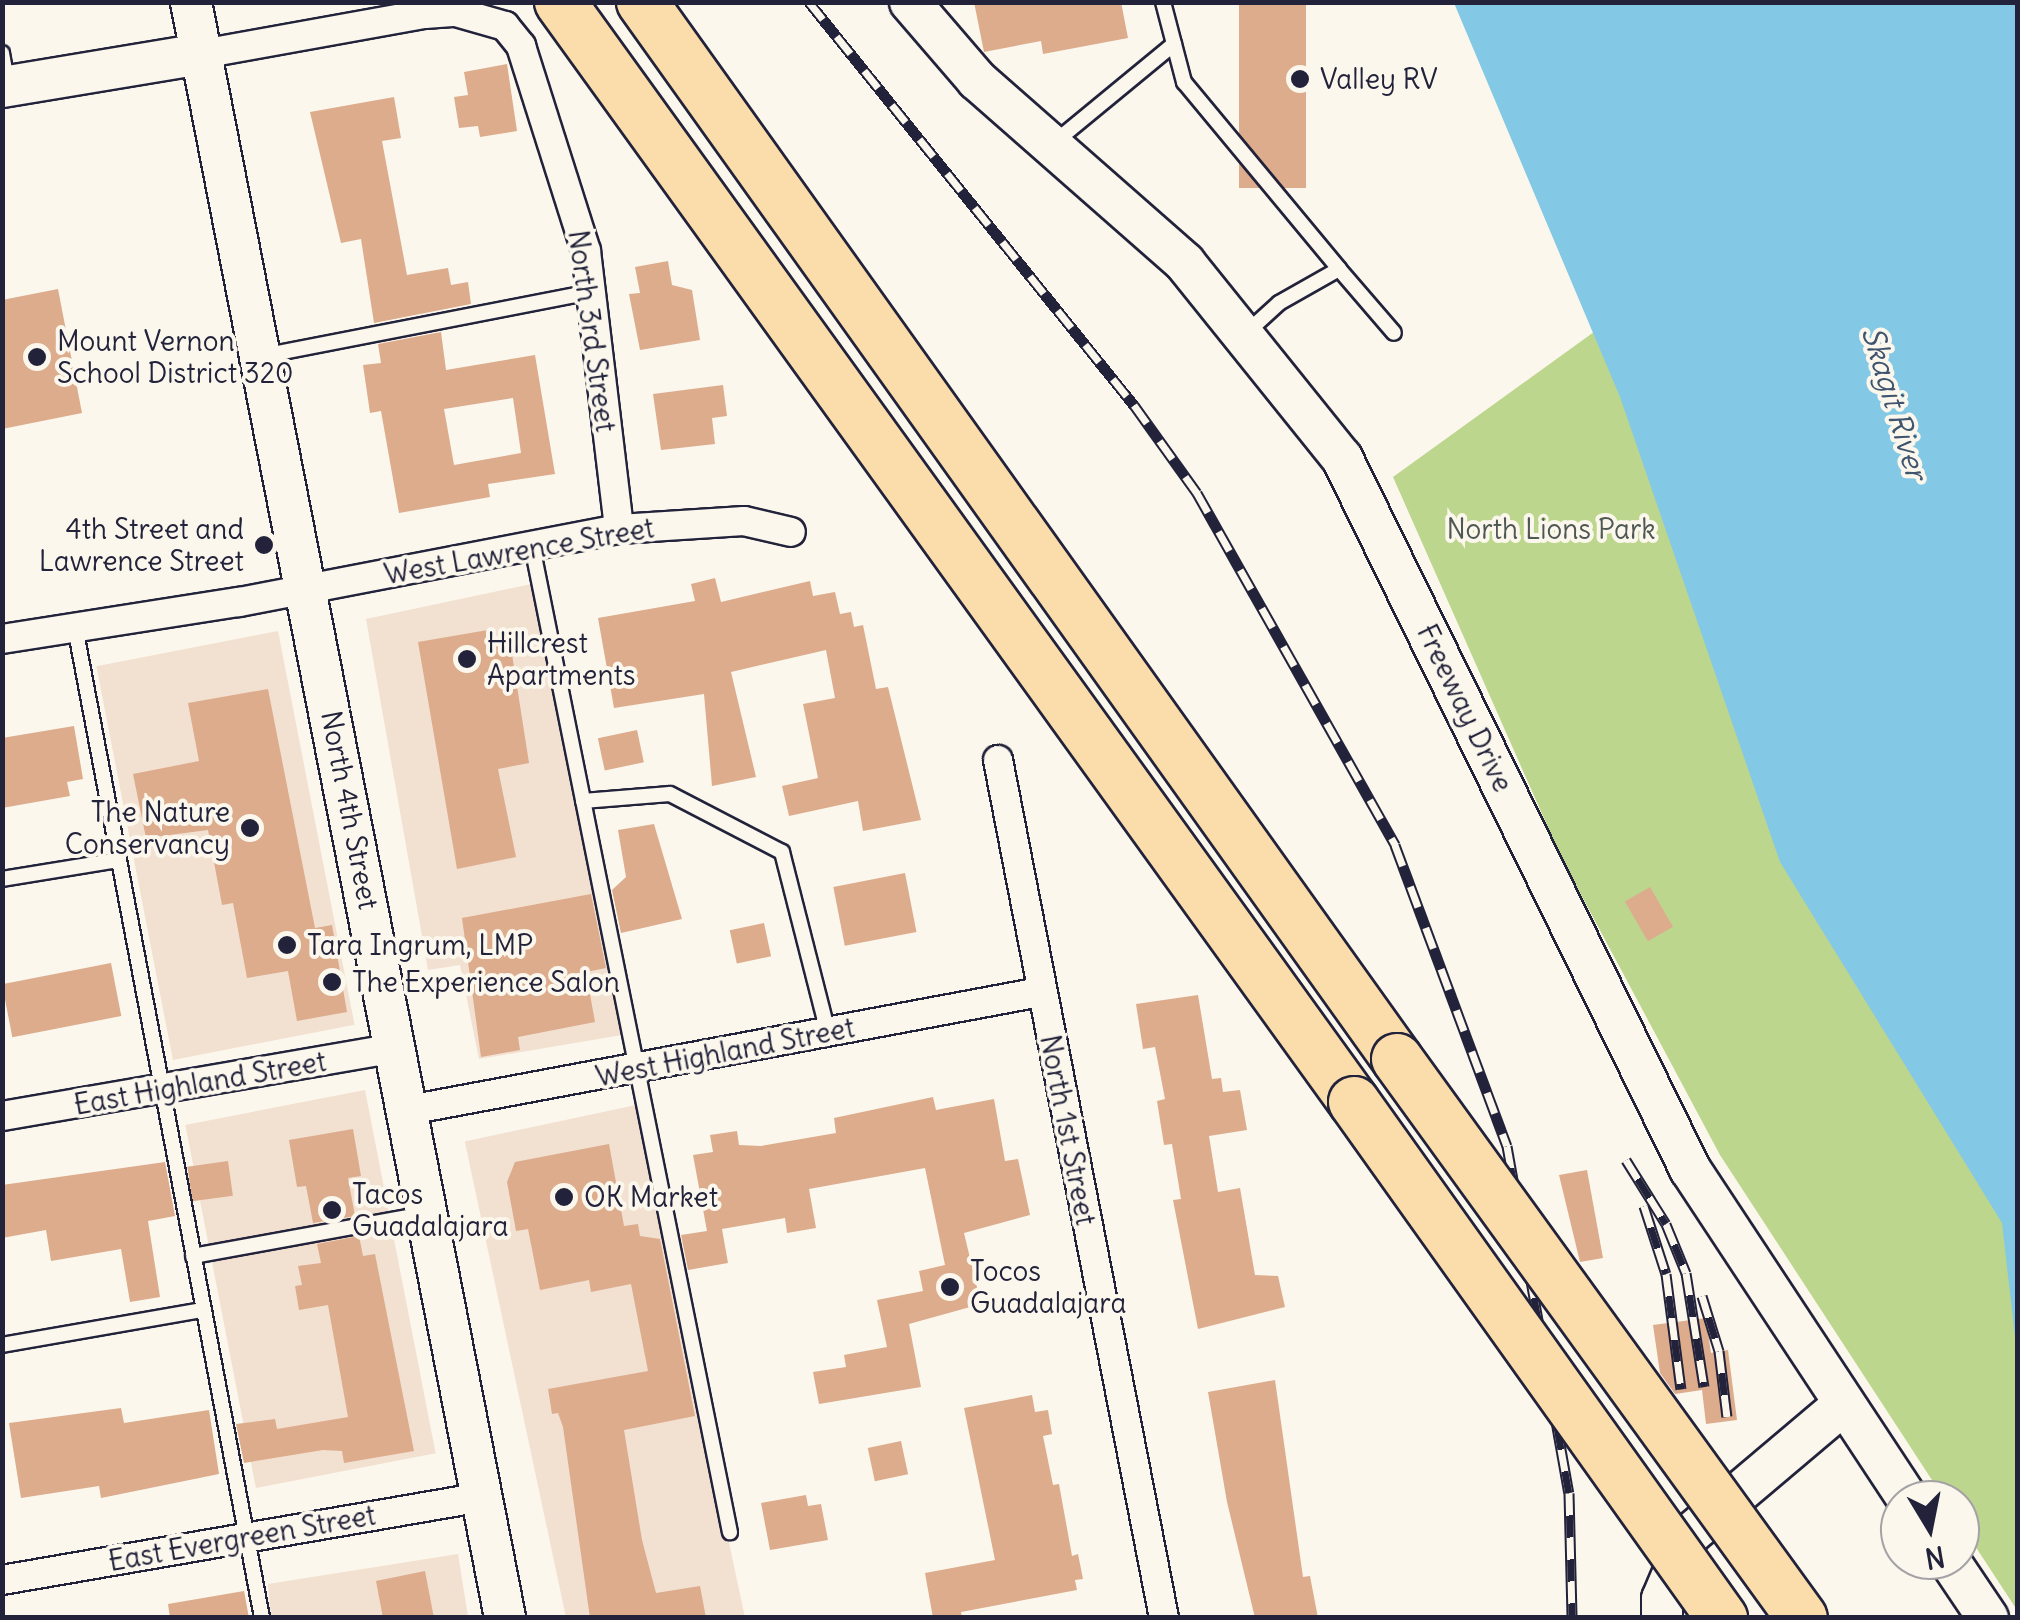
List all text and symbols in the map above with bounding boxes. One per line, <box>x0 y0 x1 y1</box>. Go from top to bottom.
place label: Valley RV <box>1320 62 1438 96</box>
marker: Valley RV <box>1289 68 1311 90</box>
street label: North 3rd Street <box>561 228 623 434</box>
water label: Skagit River <box>1855 322 1935 484</box>
place label: Mount Vernon School District 320 <box>57 324 293 390</box>
marker: Mount Vernon School District 320 <box>26 346 48 368</box>
street label: West Lawrence Street <box>381 511 657 591</box>
place label: 4th Street and Lawrence Street <box>39 512 244 578</box>
park label: North Lions Park <box>1446 512 1656 546</box>
marker: 4th Street and Lawrence Street <box>253 534 275 556</box>
street label: Freeway Drive <box>1410 619 1520 797</box>
place label: Hillcrest Apartments <box>487 626 636 692</box>
marker: Hillcrest Apartments <box>456 648 478 670</box>
street label: North 4th Street <box>314 708 386 912</box>
place label: The Nature Conservancy <box>65 795 230 861</box>
marker: The Nature Conservancy <box>239 817 261 839</box>
place label: Tara Ingrum, LMP <box>307 928 533 962</box>
marker: Tara Ingrum, LMP <box>276 934 298 956</box>
place label: The Experience Salon <box>352 965 620 999</box>
marker: The Experience Salon <box>321 971 343 993</box>
street label: West Highland Street <box>593 1010 857 1094</box>
street label: North 1st Street <box>1033 1032 1103 1228</box>
street label: East Highland Street <box>71 1044 329 1122</box>
place label: Tacos Guadalajara <box>352 1177 508 1243</box>
place label: OK Market <box>584 1180 718 1214</box>
marker: OK Market <box>553 1186 575 1208</box>
marker: Tacos Guadalajara <box>321 1199 343 1221</box>
place label: Tocos Guadalajara <box>970 1254 1126 1320</box>
marker: Tocos Guadalajara <box>939 1276 961 1298</box>
north arrow <box>1880 1480 1980 1580</box>
street label: East Evergreen Street <box>106 1498 378 1578</box>
text: N <box>1922 1538 1948 1577</box>

